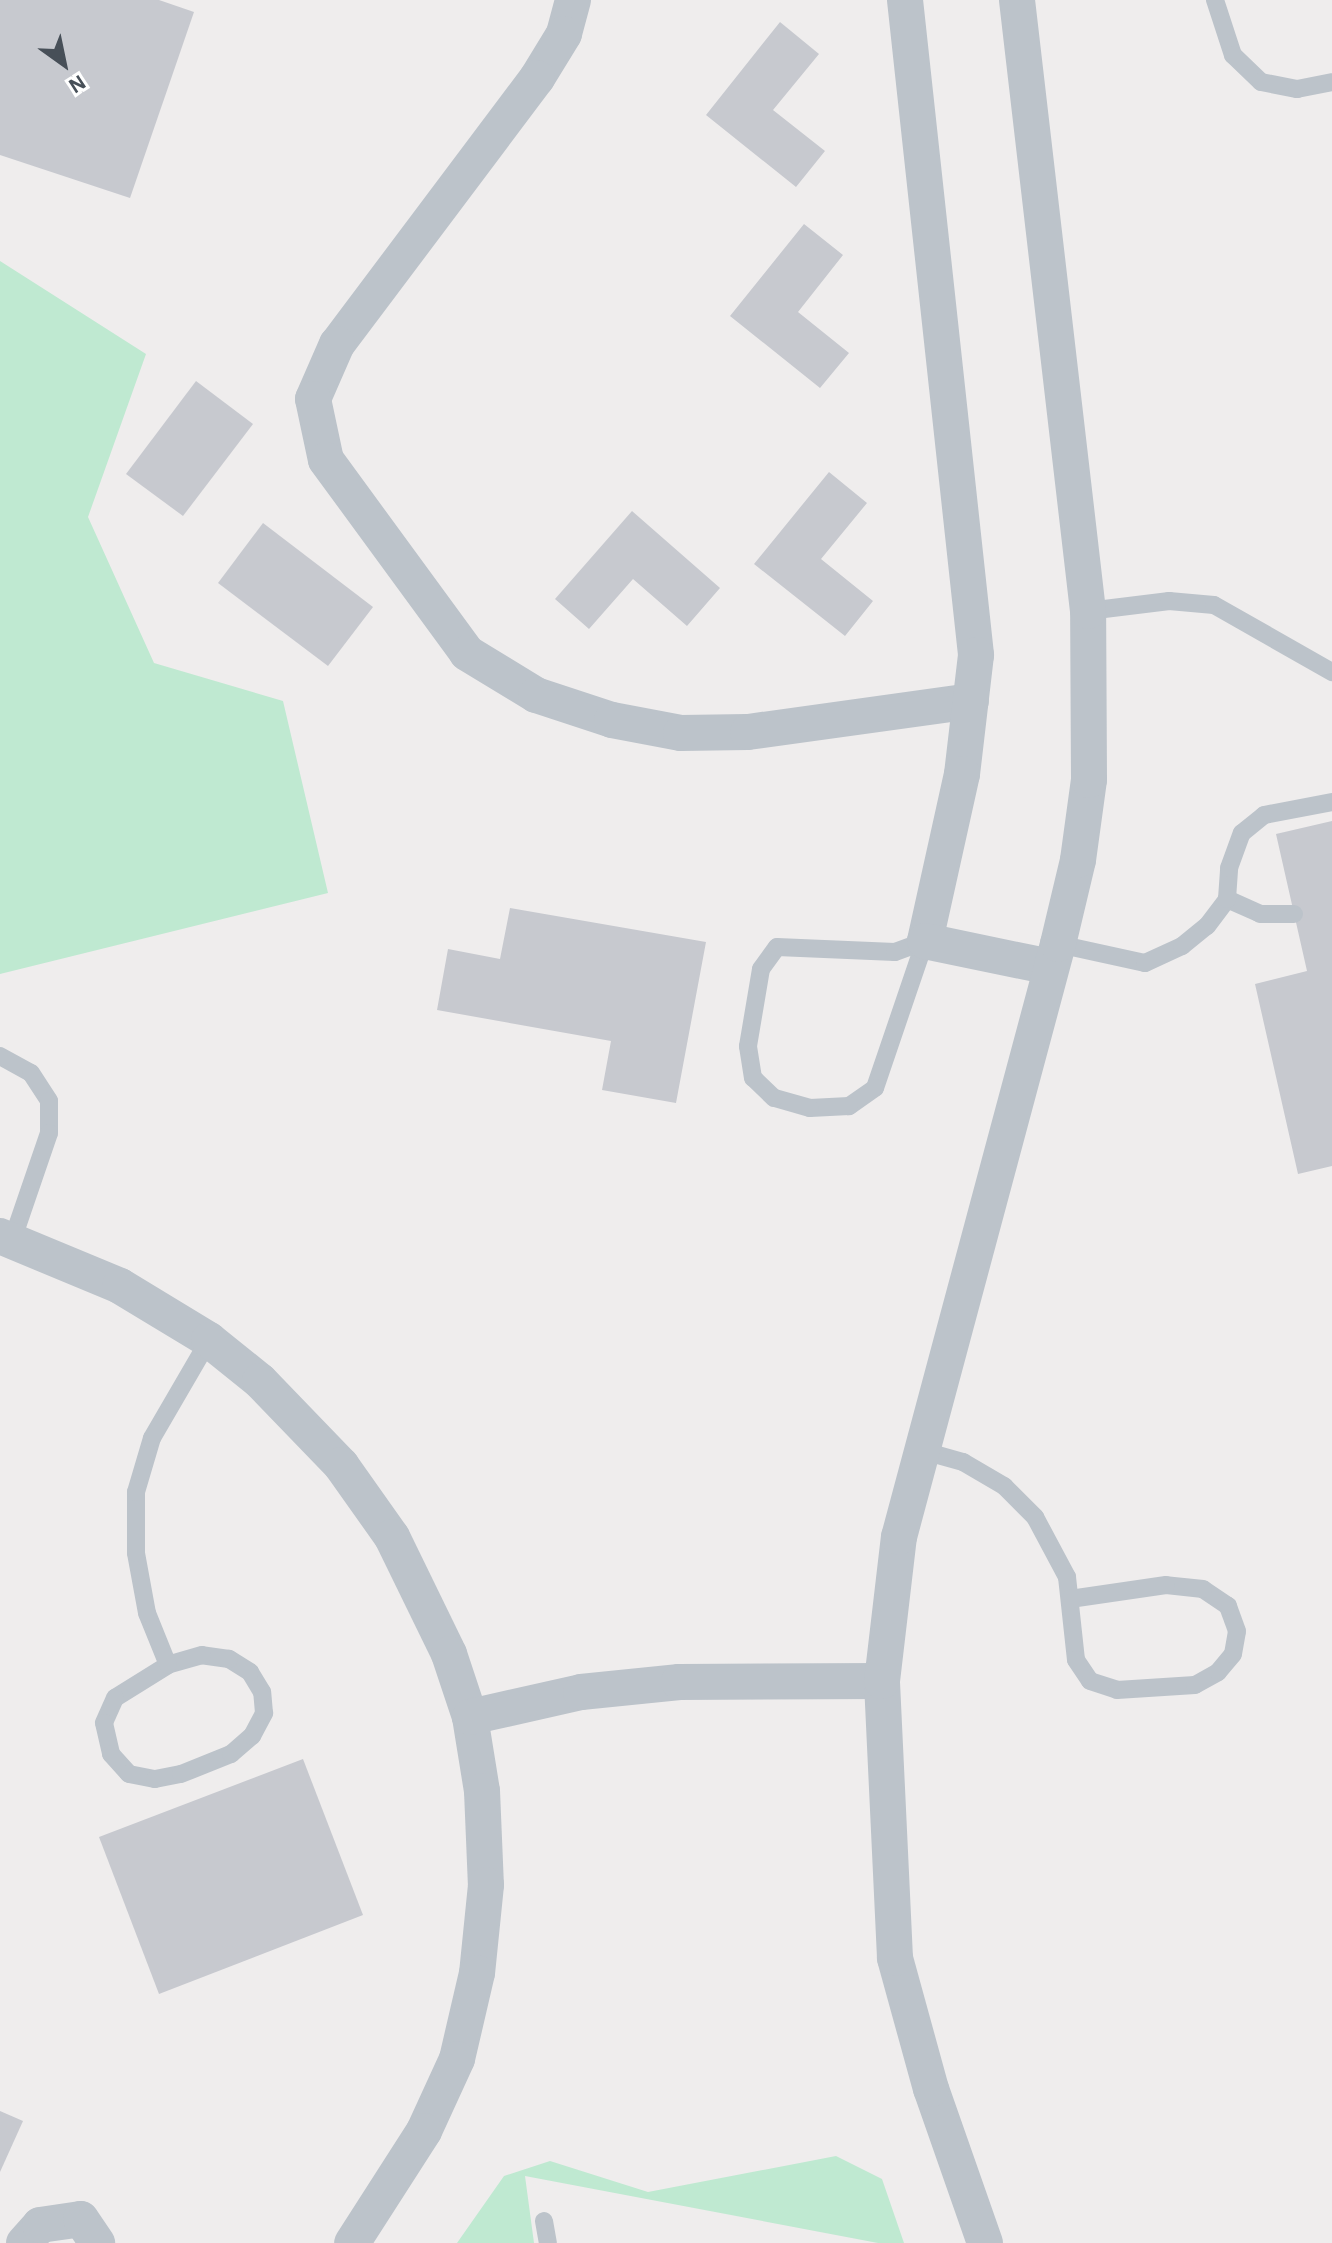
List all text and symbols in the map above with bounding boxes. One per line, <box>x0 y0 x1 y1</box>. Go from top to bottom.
north arrow <box>24 24 104 104</box>
text: N <box>65 71 89 98</box>

